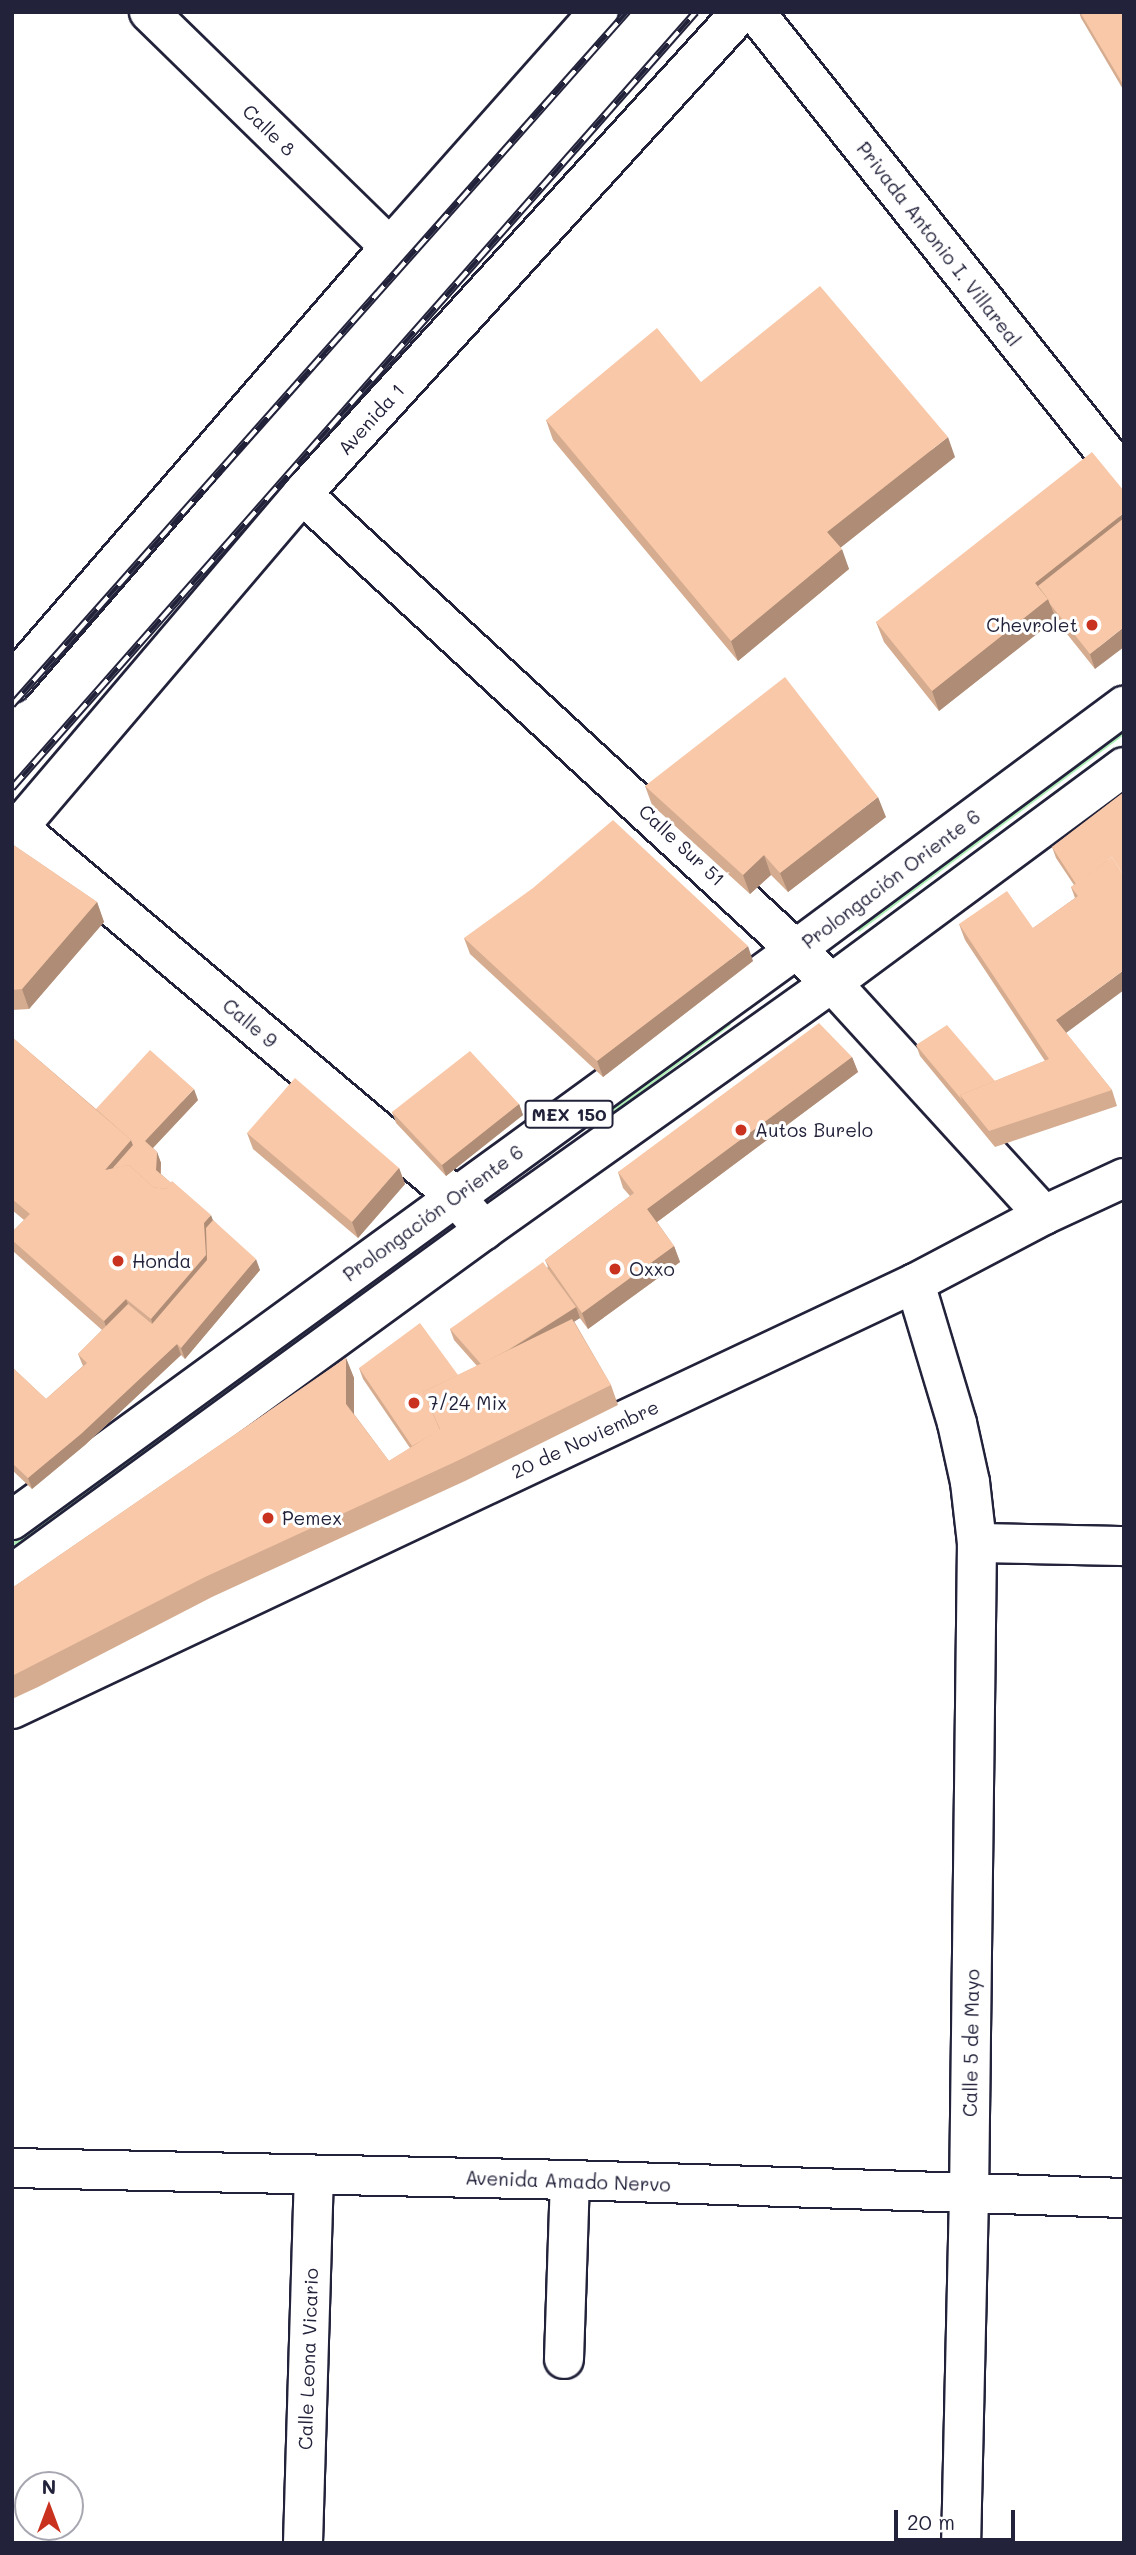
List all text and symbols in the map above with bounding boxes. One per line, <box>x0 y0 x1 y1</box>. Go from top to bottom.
street label: Calle 8 <box>238 99 300 161</box>
street label: Privada Antonio I. Villareal <box>852 137 1026 351</box>
street label: Avenida 1 <box>333 379 409 459</box>
place label: Chevrolet <box>986 614 1078 636</box>
marker: Chevrolet <box>1084 617 1100 633</box>
street label: Calle Sur 51 <box>634 799 730 891</box>
street label: Prolongación Oriente 6 <box>797 805 985 953</box>
street label: Calle 9 <box>218 994 282 1052</box>
road number: MEX 150 <box>524 1100 614 1128</box>
place label: Autos Burelo <box>755 1119 873 1141</box>
marker: Autos Burelo <box>733 1122 749 1138</box>
street label: Prolongación Oriente 6 <box>338 1140 528 1286</box>
place label: Honda <box>132 1250 191 1272</box>
marker: Honda <box>110 1253 126 1269</box>
place label: Oxxo <box>629 1258 675 1280</box>
marker: Oxxo <box>607 1261 623 1277</box>
place label: 7/24 Mix <box>428 1392 507 1414</box>
marker: 7/24 Mix <box>406 1395 422 1411</box>
street label: 20 de Noviembre <box>508 1395 662 1483</box>
place label: Pemex <box>282 1507 342 1529</box>
marker: Pemex <box>260 1510 276 1526</box>
street label: Calle 5 de Mayo <box>958 1969 984 2117</box>
street label: Avenida Amado Nervo <box>465 2166 671 2196</box>
street label: Calle Leona Vicario <box>293 2268 323 2450</box>
north arrow <box>14 2471 84 2541</box>
text: N <box>42 2474 56 2499</box>
scale bar <box>898 2496 1019 2540</box>
text: 20 m <box>907 2508 955 2535</box>

